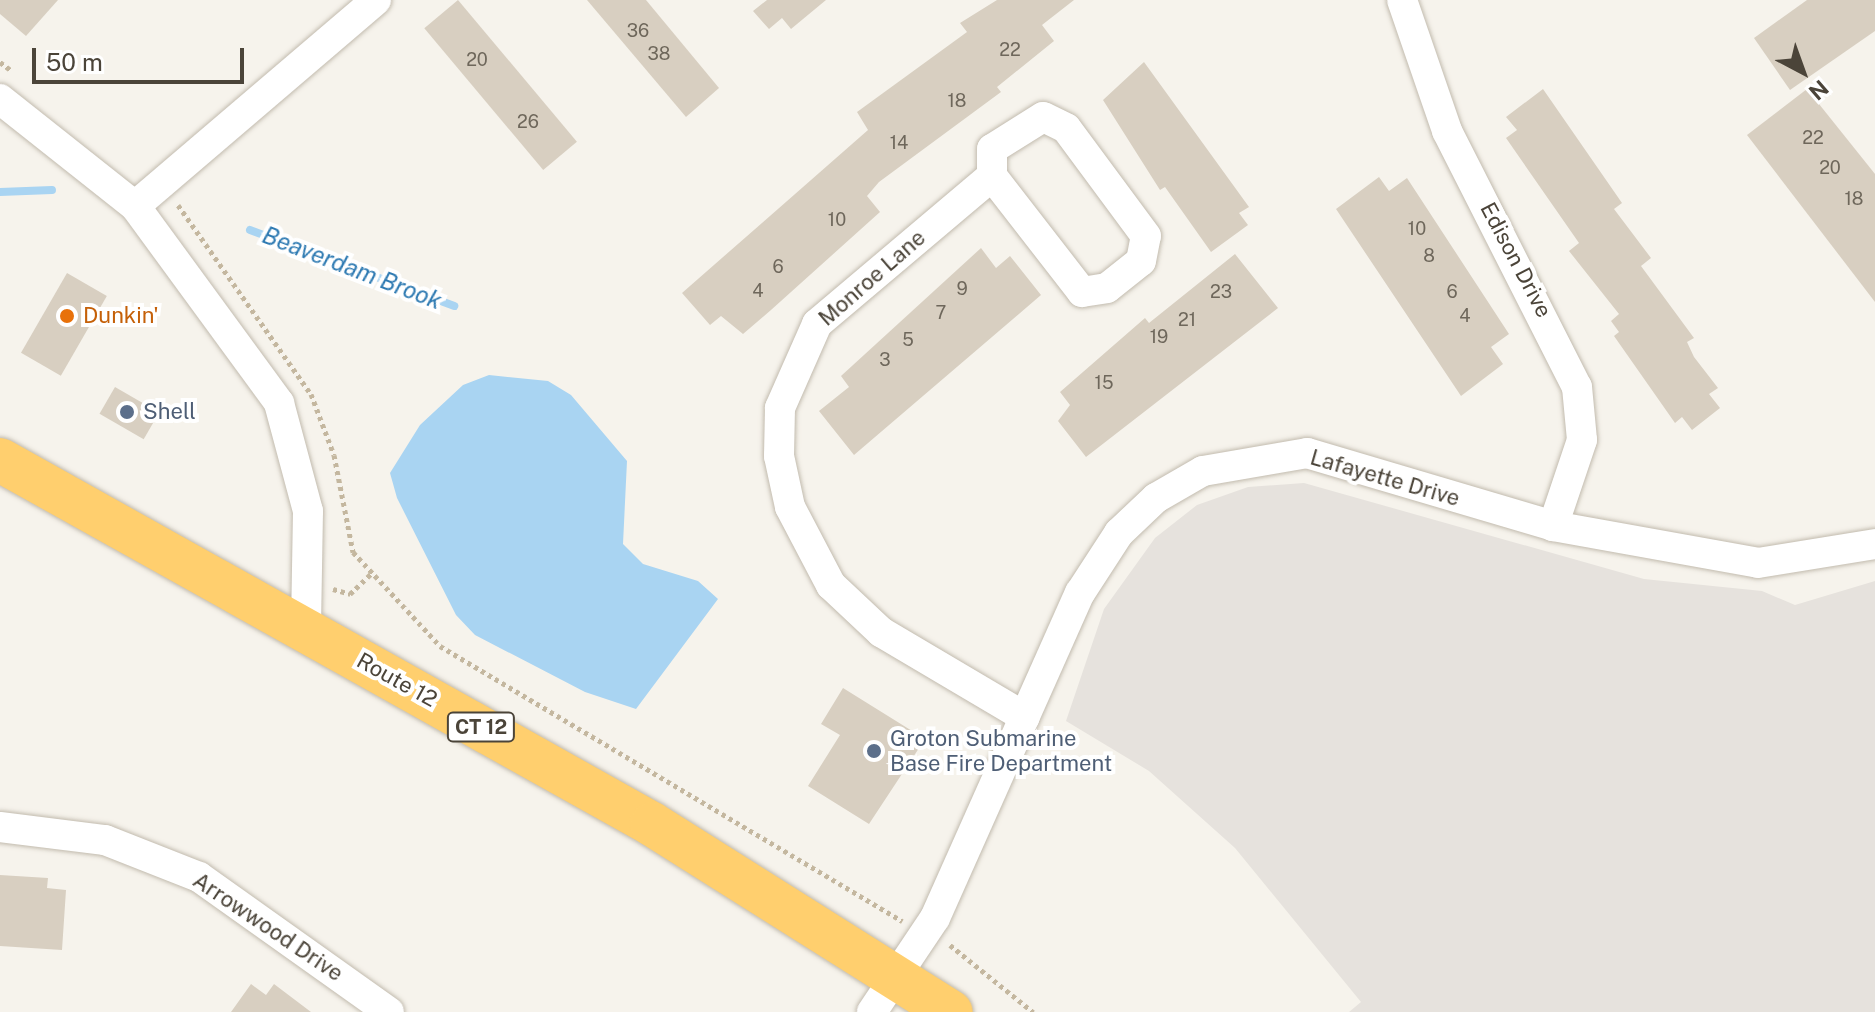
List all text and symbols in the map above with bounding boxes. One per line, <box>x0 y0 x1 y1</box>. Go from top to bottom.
house number: 36 <box>627 20 649 42</box>
scale bar <box>36 32 248 82</box>
north arrow <box>1763 32 1843 112</box>
house number: 22 <box>999 39 1021 61</box>
house number: 38 <box>648 43 670 65</box>
text: 50 m <box>46 48 103 76</box>
house number: 20 <box>466 49 488 71</box>
text: N <box>1804 75 1834 106</box>
house number: 18 <box>948 90 966 112</box>
house number: 26 <box>517 111 539 133</box>
house number: 22 <box>1802 127 1824 149</box>
house number: 14 <box>890 132 908 154</box>
house number: 20 <box>1819 157 1841 179</box>
house number: 18 <box>1845 188 1863 210</box>
street label: Edison Drive <box>1475 198 1557 322</box>
house number: 10 <box>828 209 846 231</box>
house number: 10 <box>1408 218 1426 240</box>
water label: Beaverdam Brook <box>258 221 446 315</box>
street label: Monroe Lane <box>813 224 931 332</box>
house number: 8 <box>1423 245 1435 267</box>
house number: 6 <box>772 256 784 278</box>
house number: 9 <box>956 278 968 300</box>
house number: 4 <box>752 280 764 302</box>
house number: 23 <box>1210 281 1232 303</box>
house number: 6 <box>1446 281 1458 303</box>
house number: 7 <box>936 302 946 324</box>
place label: Dunkin' <box>83 303 159 329</box>
house number: 4 <box>1459 305 1471 327</box>
marker: Dunkin' <box>58 307 76 325</box>
house number: 21 <box>1178 309 1196 331</box>
house number: 19 <box>1150 326 1168 348</box>
house number: 5 <box>902 329 914 351</box>
house number: 3 <box>879 349 891 371</box>
house number: 15 <box>1095 372 1113 394</box>
place label: Shell <box>143 399 196 425</box>
marker: Shell <box>118 403 136 421</box>
street label: Lafayette Drive <box>1307 444 1463 512</box>
street label: Route 12 <box>352 647 442 713</box>
road number: CT 12 <box>445 711 517 743</box>
place label: Groton Submarine Base Fire Department <box>890 725 1113 776</box>
marker: Groton Submarine Base Fire Department <box>865 742 883 760</box>
street label: Arrowwood Drive <box>188 867 348 987</box>

